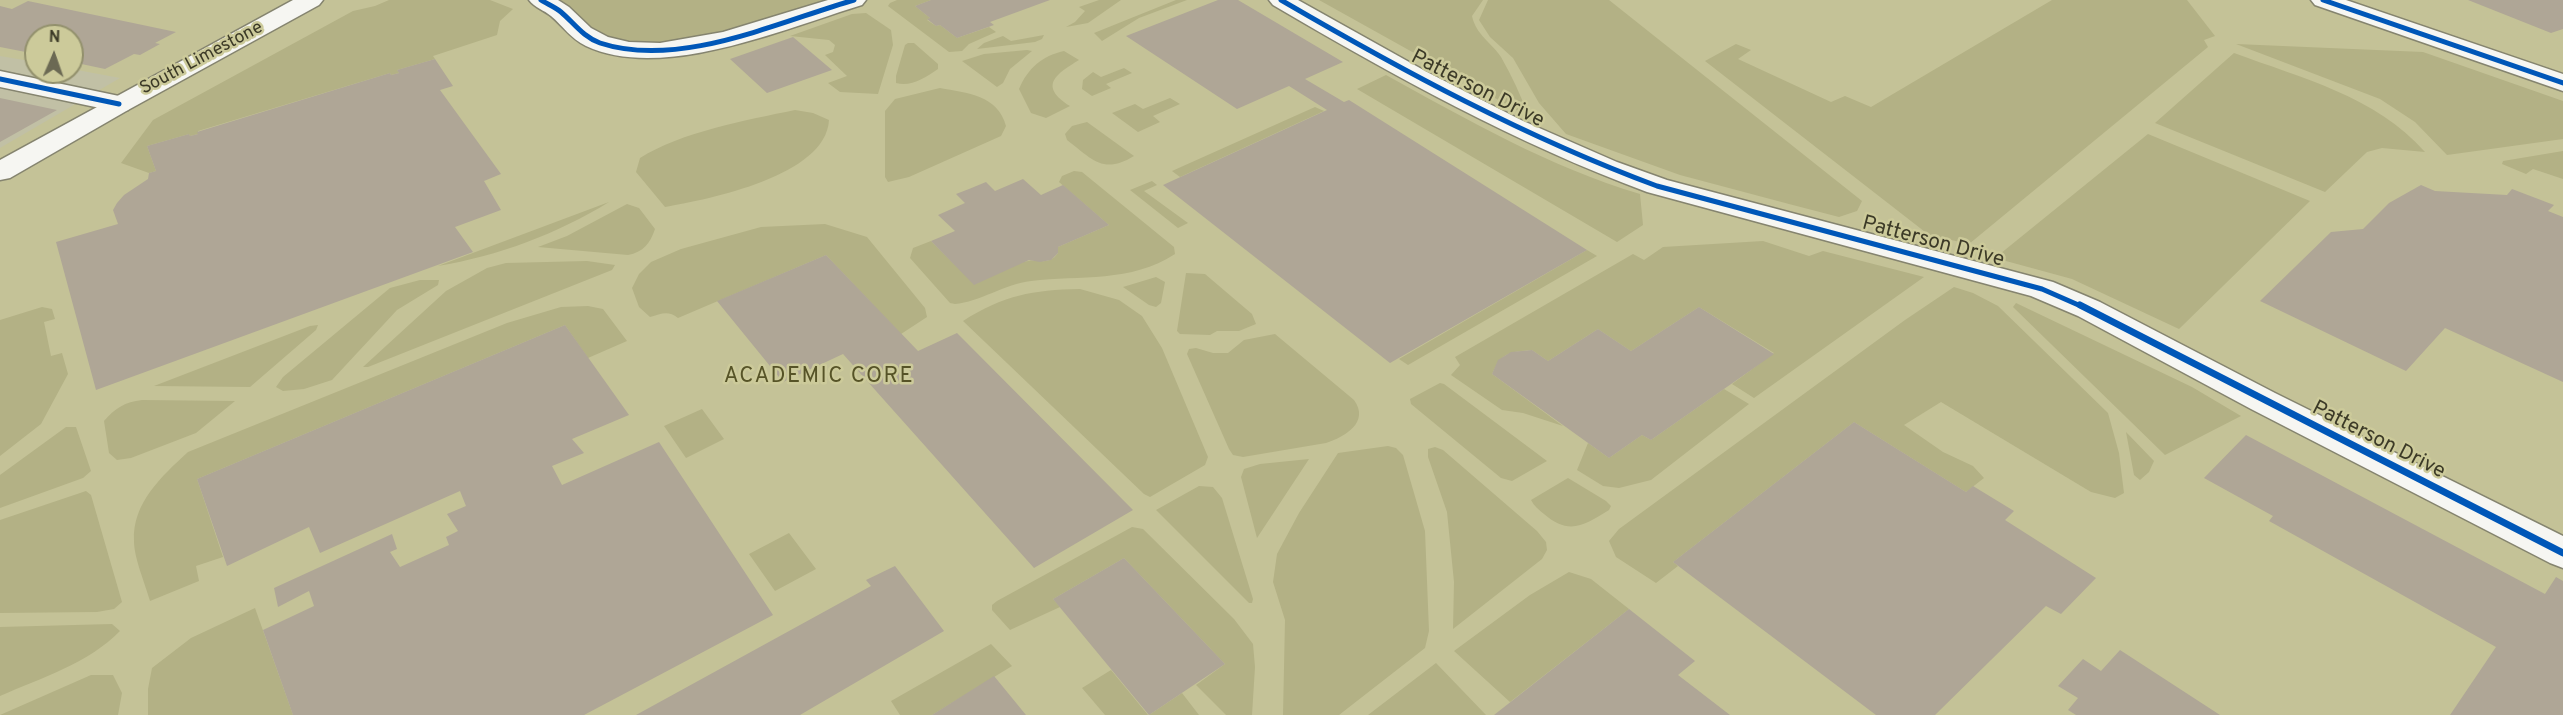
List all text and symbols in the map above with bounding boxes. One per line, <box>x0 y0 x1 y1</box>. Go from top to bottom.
street label: South Limestone <box>137 18 267 100</box>
north arrow <box>24 24 84 84</box>
text: N <box>48 28 61 48</box>
street label: Patterson Drive <box>1406 46 1548 134</box>
street label: Patterson Drive <box>1859 212 2007 274</box>
district label: ACADEMIC CORE <box>724 365 914 391</box>
street label: Patterson Drive <box>2307 397 2449 485</box>

